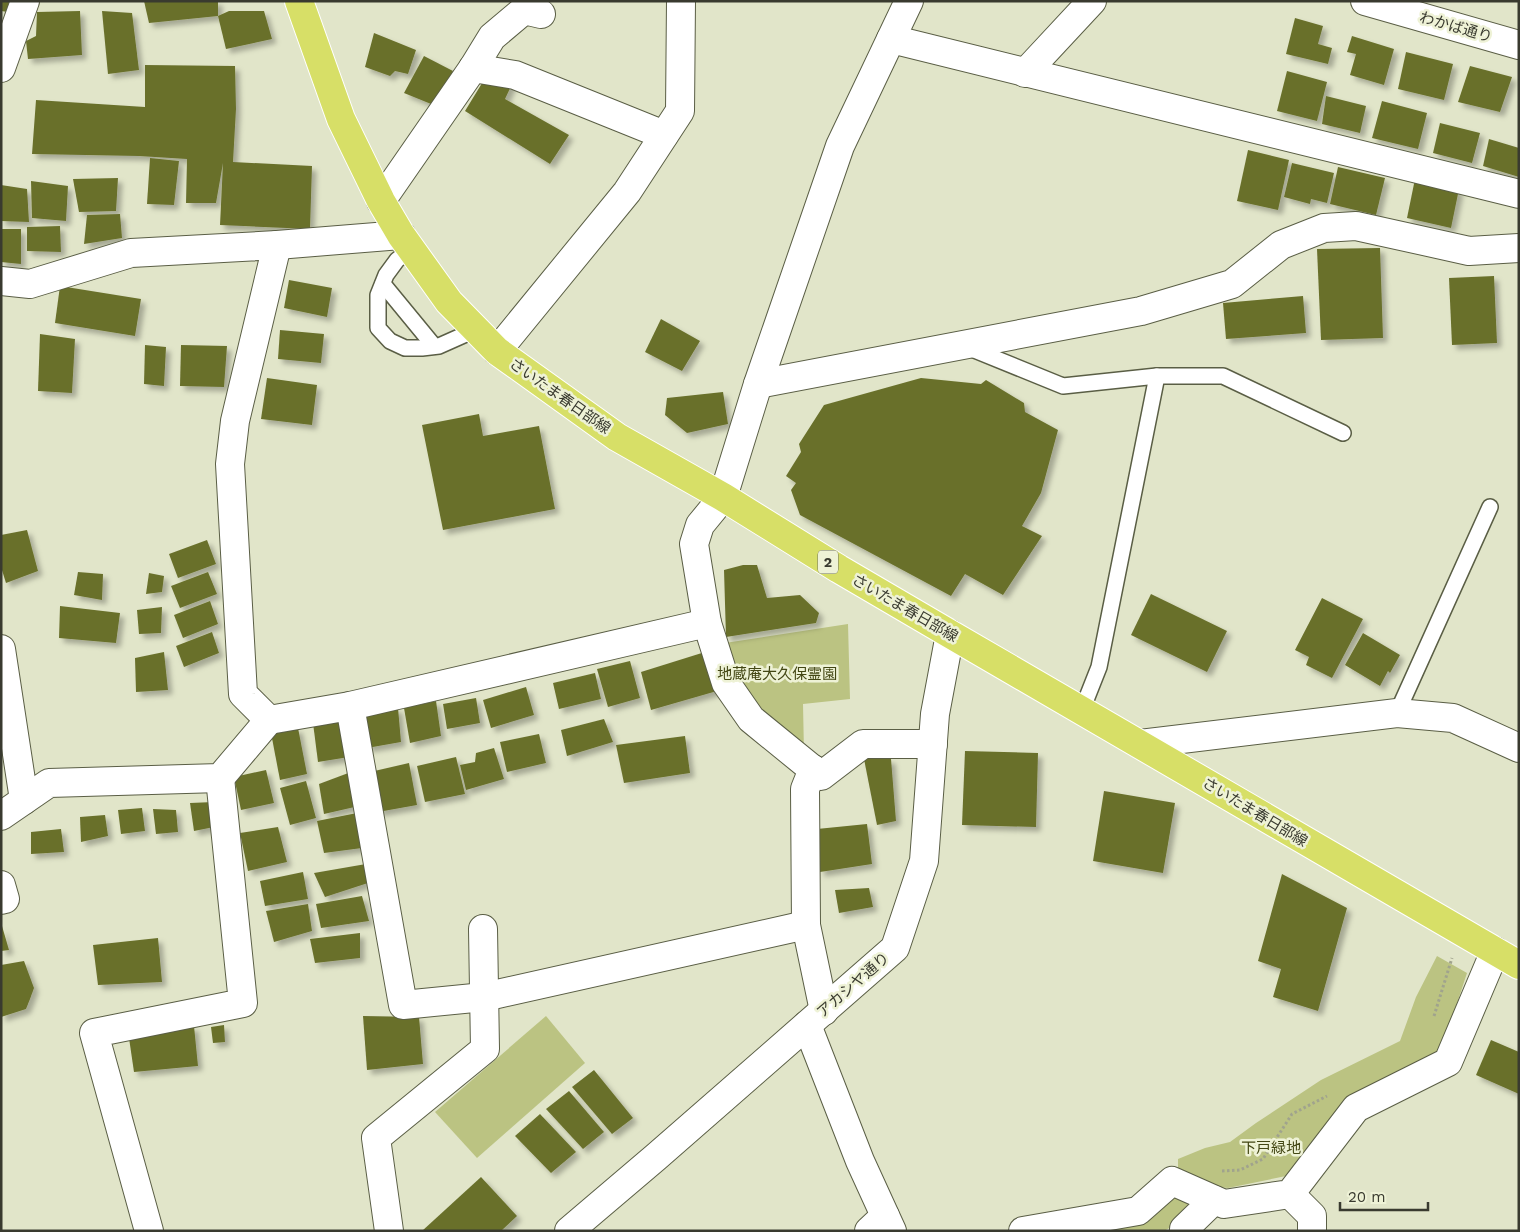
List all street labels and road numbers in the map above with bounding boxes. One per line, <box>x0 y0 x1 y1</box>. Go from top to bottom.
street label: わかば通り <box>1417 8 1495 46</box>
street label: さいたま春日部線 <box>506 354 614 438</box>
road number: 2 <box>818 550 838 574</box>
street label: さいたま春日部線 <box>849 570 961 646</box>
street label: さいたま春日部線 <box>1199 773 1311 851</box>
street label: アカシヤ通り <box>813 949 893 1021</box>

